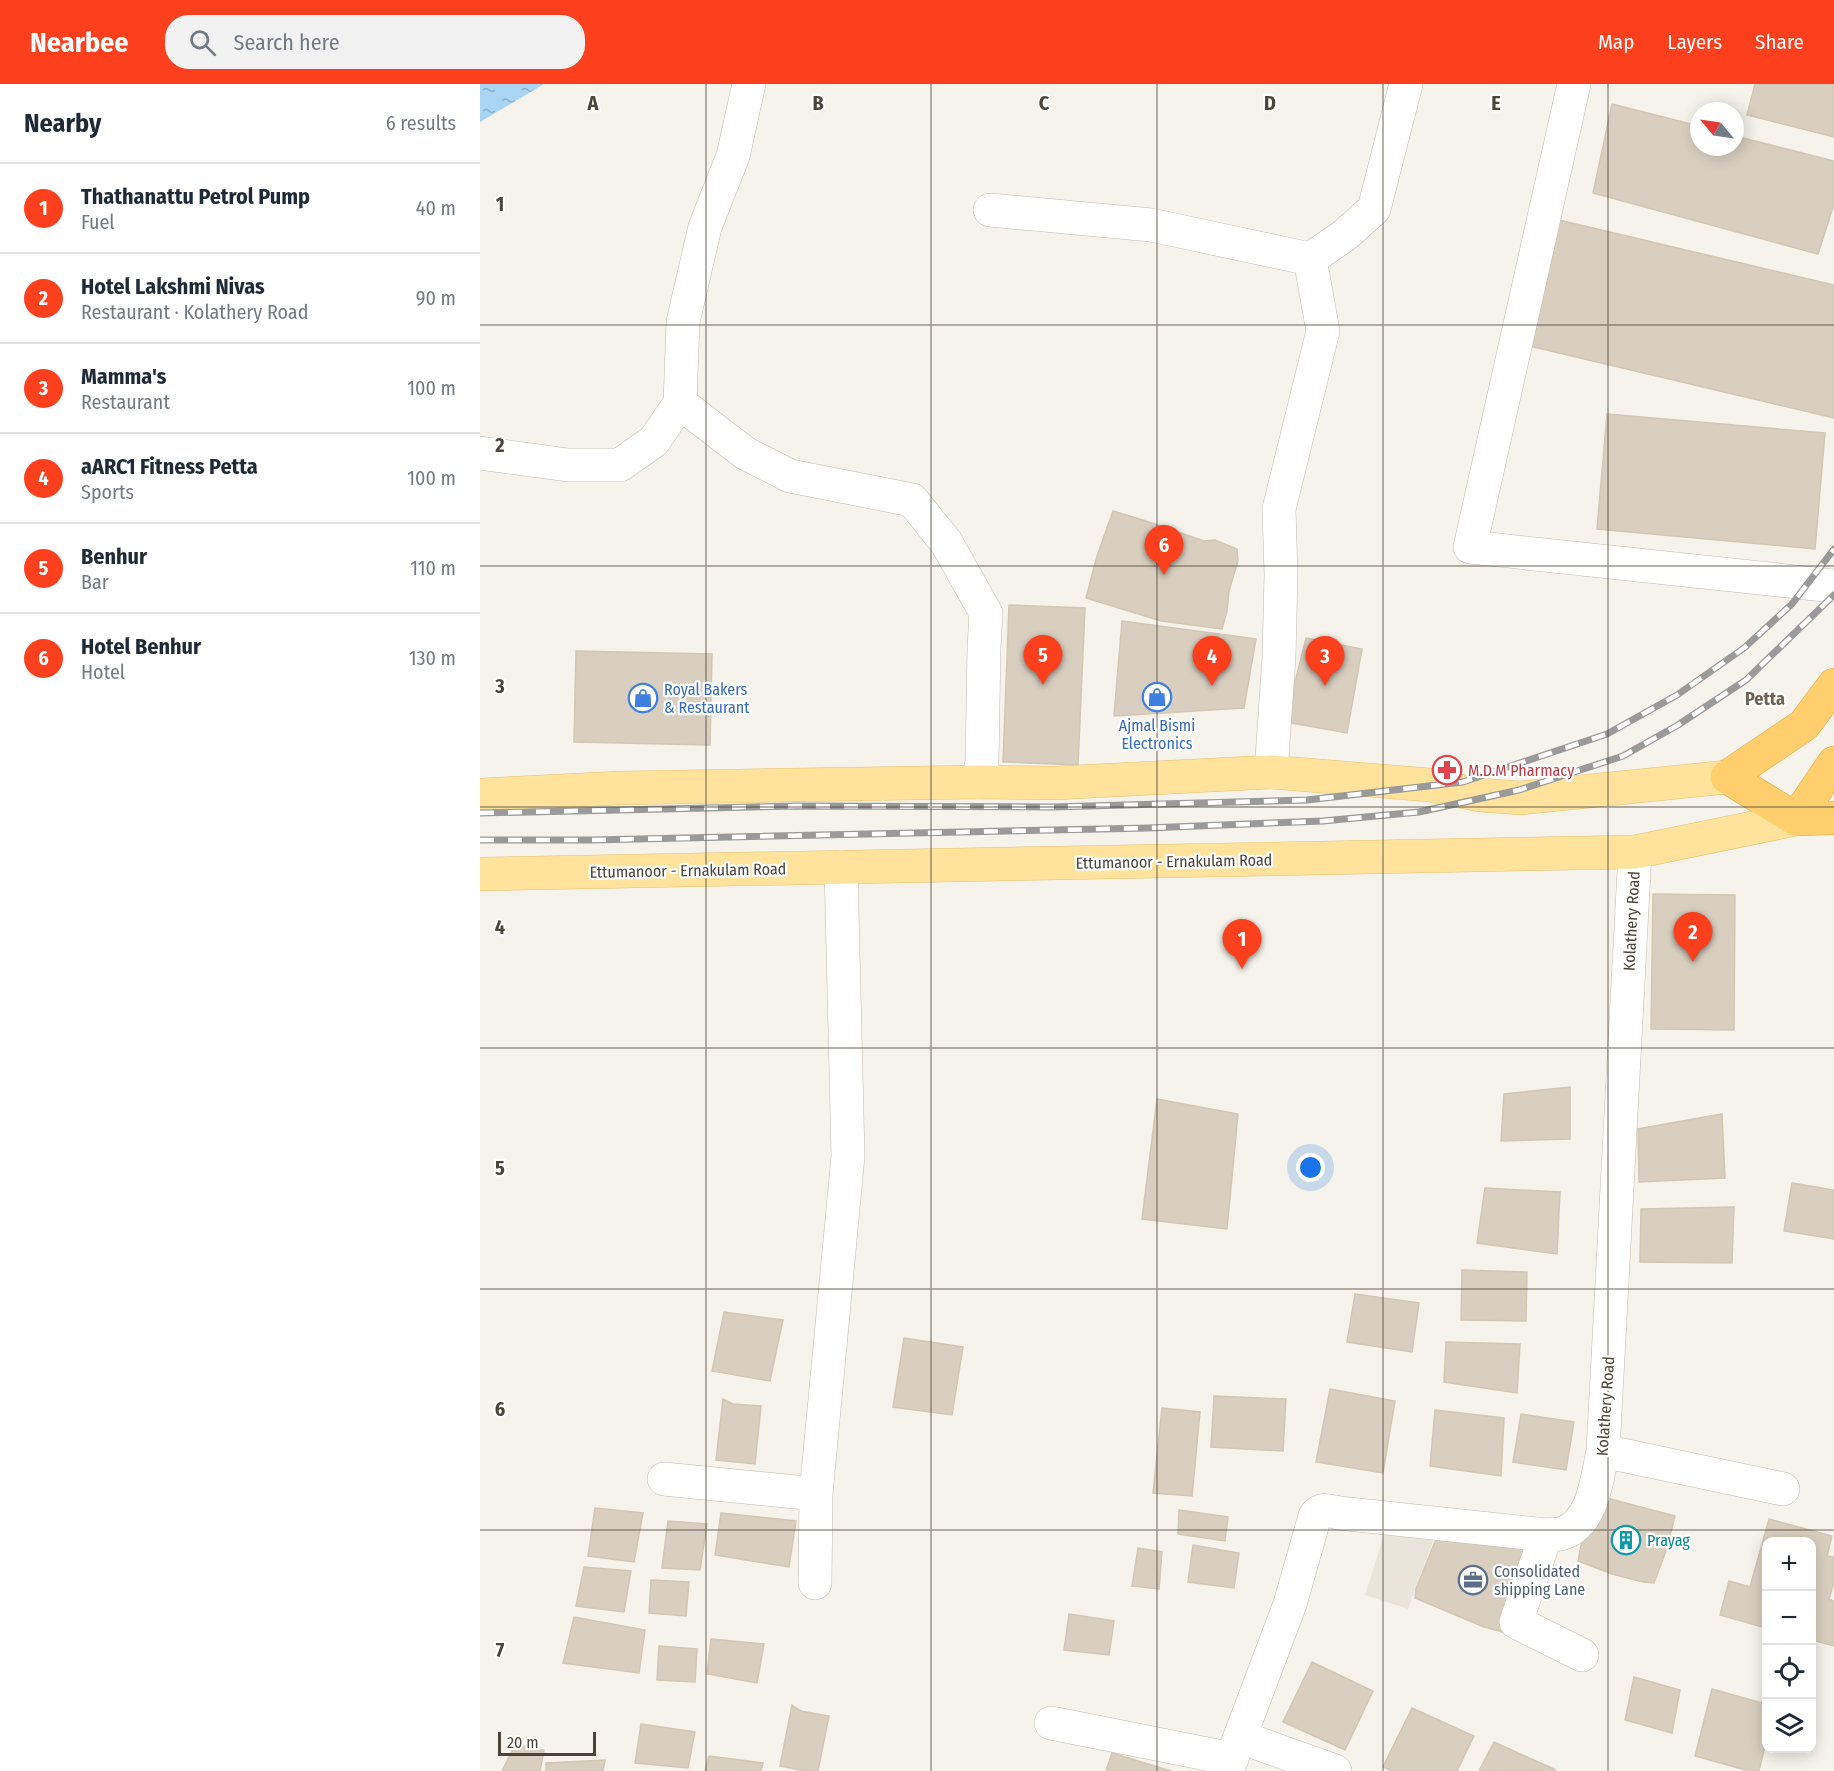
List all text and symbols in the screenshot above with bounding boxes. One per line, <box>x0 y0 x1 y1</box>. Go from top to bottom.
search box <box>165 15 585 69</box>
text: Nearbee <box>30 26 129 59</box>
icon: search <box>186 26 219 59</box>
text: Search here <box>234 29 340 56</box>
text: Map <box>1598 29 1634 55</box>
text: Layers <box>1667 29 1722 55</box>
text: Share <box>1755 29 1804 55</box>
text: A <box>587 91 600 115</box>
text: B <box>812 91 824 115</box>
text: C <box>1039 91 1050 115</box>
text: D <box>1264 91 1276 115</box>
text: E <box>1491 91 1501 115</box>
north arrow <box>1690 102 1744 156</box>
text: Nearby <box>24 108 101 139</box>
text: 6 results <box>386 111 456 135</box>
text: Thathanattu Petrol Pump <box>81 183 310 210</box>
text: 1 <box>496 192 504 216</box>
text: 1 <box>39 196 48 220</box>
text: 40 m <box>416 196 456 220</box>
text: Fuel <box>81 210 115 234</box>
text: Hotel Lakshmi Nivas <box>81 273 265 300</box>
text: 2 <box>39 286 48 310</box>
text: 90 m <box>416 286 456 310</box>
text: Restaurant · Kolathery Road <box>81 300 308 324</box>
text: Mamma's <box>81 363 166 390</box>
text: 3 <box>39 376 48 400</box>
text: 100 m <box>407 376 456 400</box>
text: Restaurant <box>81 390 170 414</box>
text: 2 <box>494 433 505 457</box>
text: aARC1 Fitness Petta <box>81 453 258 480</box>
text: 4 <box>38 466 49 490</box>
text: 100 m <box>407 466 456 490</box>
text: Sports <box>81 480 134 504</box>
pin: 6 <box>1144 526 1184 575</box>
text: Benhur <box>81 543 147 570</box>
text: 5 <box>39 556 48 580</box>
text: 110 m <box>410 556 456 580</box>
text: Bar <box>81 570 109 594</box>
text: Hotel Benhur <box>81 633 201 660</box>
pin: 5 <box>1024 636 1062 685</box>
pin: 4 <box>1192 636 1232 686</box>
pin: 3 <box>1306 636 1344 686</box>
text: 6 <box>38 646 49 670</box>
text: 130 m <box>409 646 456 670</box>
text: Hotel <box>81 660 125 684</box>
text: 3 <box>494 674 505 698</box>
place label: Royal Bakers & Restaurant <box>664 680 750 717</box>
shop icon: Ajmal Bismi Electronics <box>1141 681 1173 713</box>
shop icon: Royal Bakers & Restaurant <box>627 682 659 714</box>
district label: Petta <box>1745 688 1785 710</box>
place label: Ajmal Bismi Electronics <box>1119 716 1195 753</box>
pharmacy icon: M.D.M Pharmacy <box>1431 754 1463 786</box>
place label: M.D.M Pharmacy <box>1468 761 1575 780</box>
street label: Ettumanoor - Ernakulam Road <box>1076 850 1272 873</box>
street label: Ettumanoor - Ernakulam Road <box>590 859 786 882</box>
street label: Kolathery Road <box>1619 871 1644 971</box>
pin: 2 <box>1674 912 1712 962</box>
text: 4 <box>495 915 505 939</box>
pin: 1 <box>1222 920 1262 969</box>
your location <box>1296 1153 1325 1182</box>
text: 5 <box>495 1156 505 1180</box>
street label: Kolathery Road <box>1593 1356 1618 1457</box>
text: 6 <box>495 1397 505 1421</box>
building icon: Prayag <box>1610 1524 1642 1556</box>
place label: Prayag <box>1647 1531 1690 1550</box>
map controls <box>1762 1537 1816 1753</box>
button: + <box>1762 1537 1816 1591</box>
place label: Consolidated shipping Lane <box>1494 1562 1585 1599</box>
office icon: Consolidated shipping Lane <box>1457 1564 1489 1596</box>
button: − <box>1762 1591 1816 1645</box>
text: 7 <box>496 1638 505 1662</box>
button: locate <box>1762 1645 1816 1699</box>
button: layers <box>1762 1699 1816 1753</box>
scale bar <box>498 1729 596 1756</box>
text: 20 m <box>507 1733 538 1752</box>

